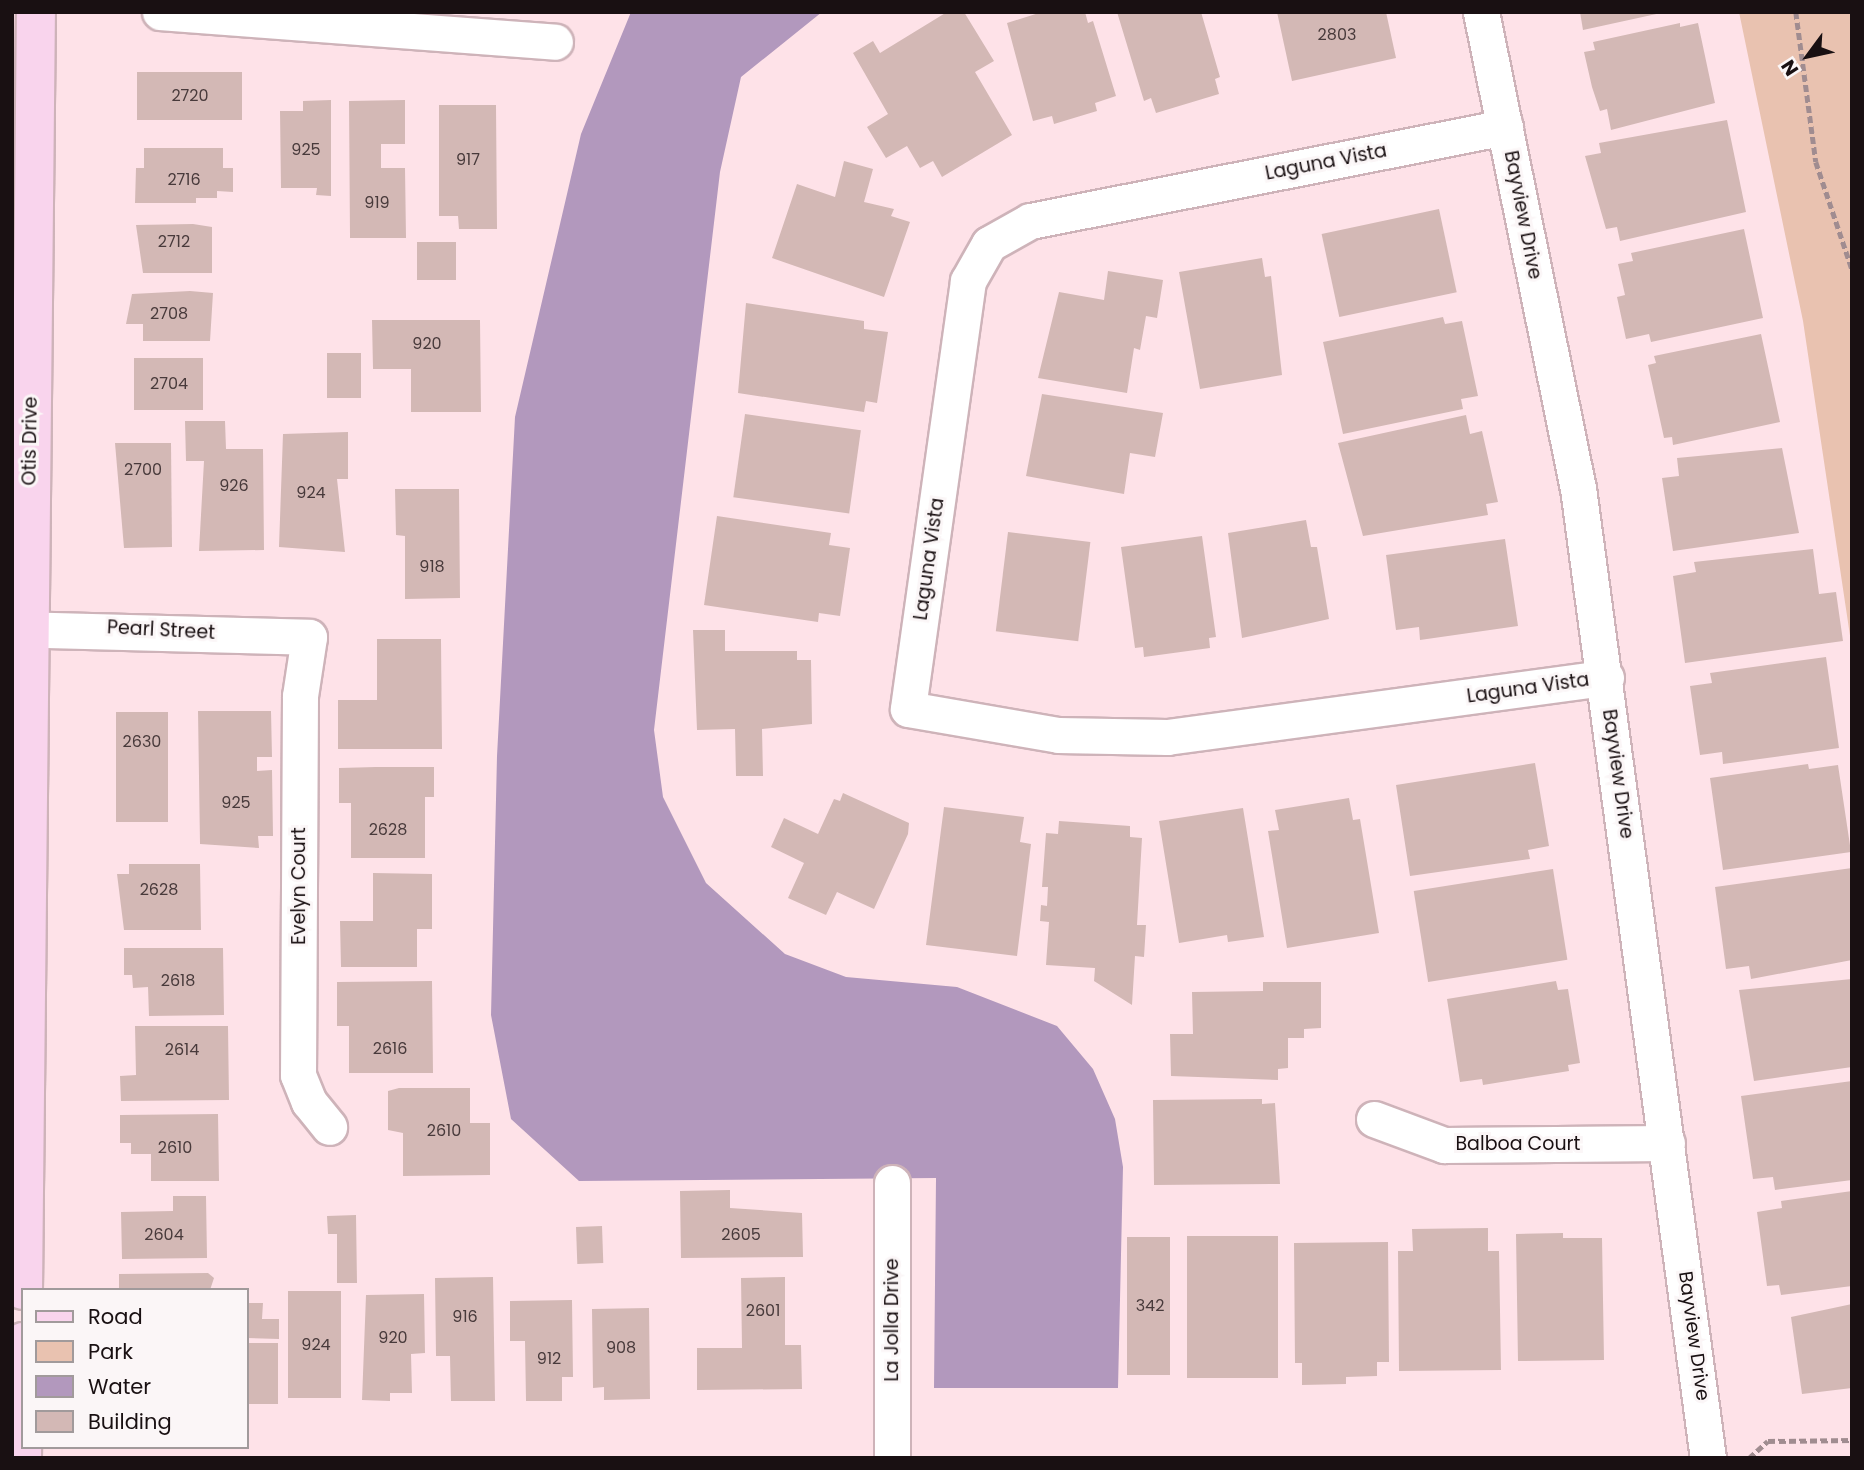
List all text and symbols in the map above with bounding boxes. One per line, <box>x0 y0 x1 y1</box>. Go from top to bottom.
north arrow <box>1773 21 1843 91</box>
house number: 2803 <box>1318 25 1356 45</box>
text: N <box>1775 54 1805 81</box>
house number: 2720 <box>171 86 209 106</box>
street label: Laguna Vista <box>1263 139 1389 185</box>
house number: 925 <box>291 140 321 160</box>
street label: Bayview Drive <box>1499 149 1547 281</box>
house number: 917 <box>456 150 480 170</box>
house number: 2716 <box>167 170 201 190</box>
house number: 919 <box>364 193 390 213</box>
house number: 2712 <box>158 232 190 252</box>
house number: 2708 <box>150 304 188 324</box>
house number: 920 <box>412 334 442 354</box>
house number: 2704 <box>150 374 188 394</box>
street label: Otis Drive <box>18 396 42 486</box>
house number: 2700 <box>124 460 162 480</box>
house number: 926 <box>219 476 249 496</box>
house number: 924 <box>296 483 326 503</box>
street label: Laguna Vista <box>909 496 949 622</box>
house number: 918 <box>419 557 445 577</box>
street label: Pearl Street <box>106 616 216 644</box>
street label: Laguna Vista <box>1465 668 1591 708</box>
street label: Bayview Drive <box>1598 708 1638 840</box>
house number: 2630 <box>123 732 161 752</box>
house number: 925 <box>221 793 251 813</box>
house number: 2628 <box>369 820 407 840</box>
street label: Evelyn Court <box>288 827 310 945</box>
house number: 2628 <box>140 880 178 900</box>
house number: 2618 <box>161 971 195 991</box>
house number: 2616 <box>373 1039 407 1059</box>
house number: 2614 <box>165 1040 199 1060</box>
house number: 2610 <box>427 1121 461 1141</box>
street label: Balboa Court <box>1455 1133 1581 1155</box>
house number: 2610 <box>158 1138 192 1158</box>
house number: 2604 <box>144 1225 184 1245</box>
house number: 2605 <box>721 1225 761 1245</box>
street label: La Jolla Drive <box>881 1258 903 1382</box>
street label: Bayview Drive <box>1674 1270 1714 1402</box>
legend <box>21 1288 248 1449</box>
house number: 342 <box>1136 1296 1164 1316</box>
house number: 2601 <box>746 1301 780 1321</box>
text: Road <box>88 1302 143 1331</box>
house number: 916 <box>452 1307 478 1327</box>
house number: 920 <box>378 1328 408 1348</box>
house number: 924 <box>301 1335 331 1355</box>
text: Park <box>88 1337 133 1366</box>
house number: 908 <box>606 1338 636 1358</box>
house number: 912 <box>537 1349 561 1369</box>
text: Water <box>88 1372 151 1401</box>
text: Building <box>88 1407 172 1436</box>

